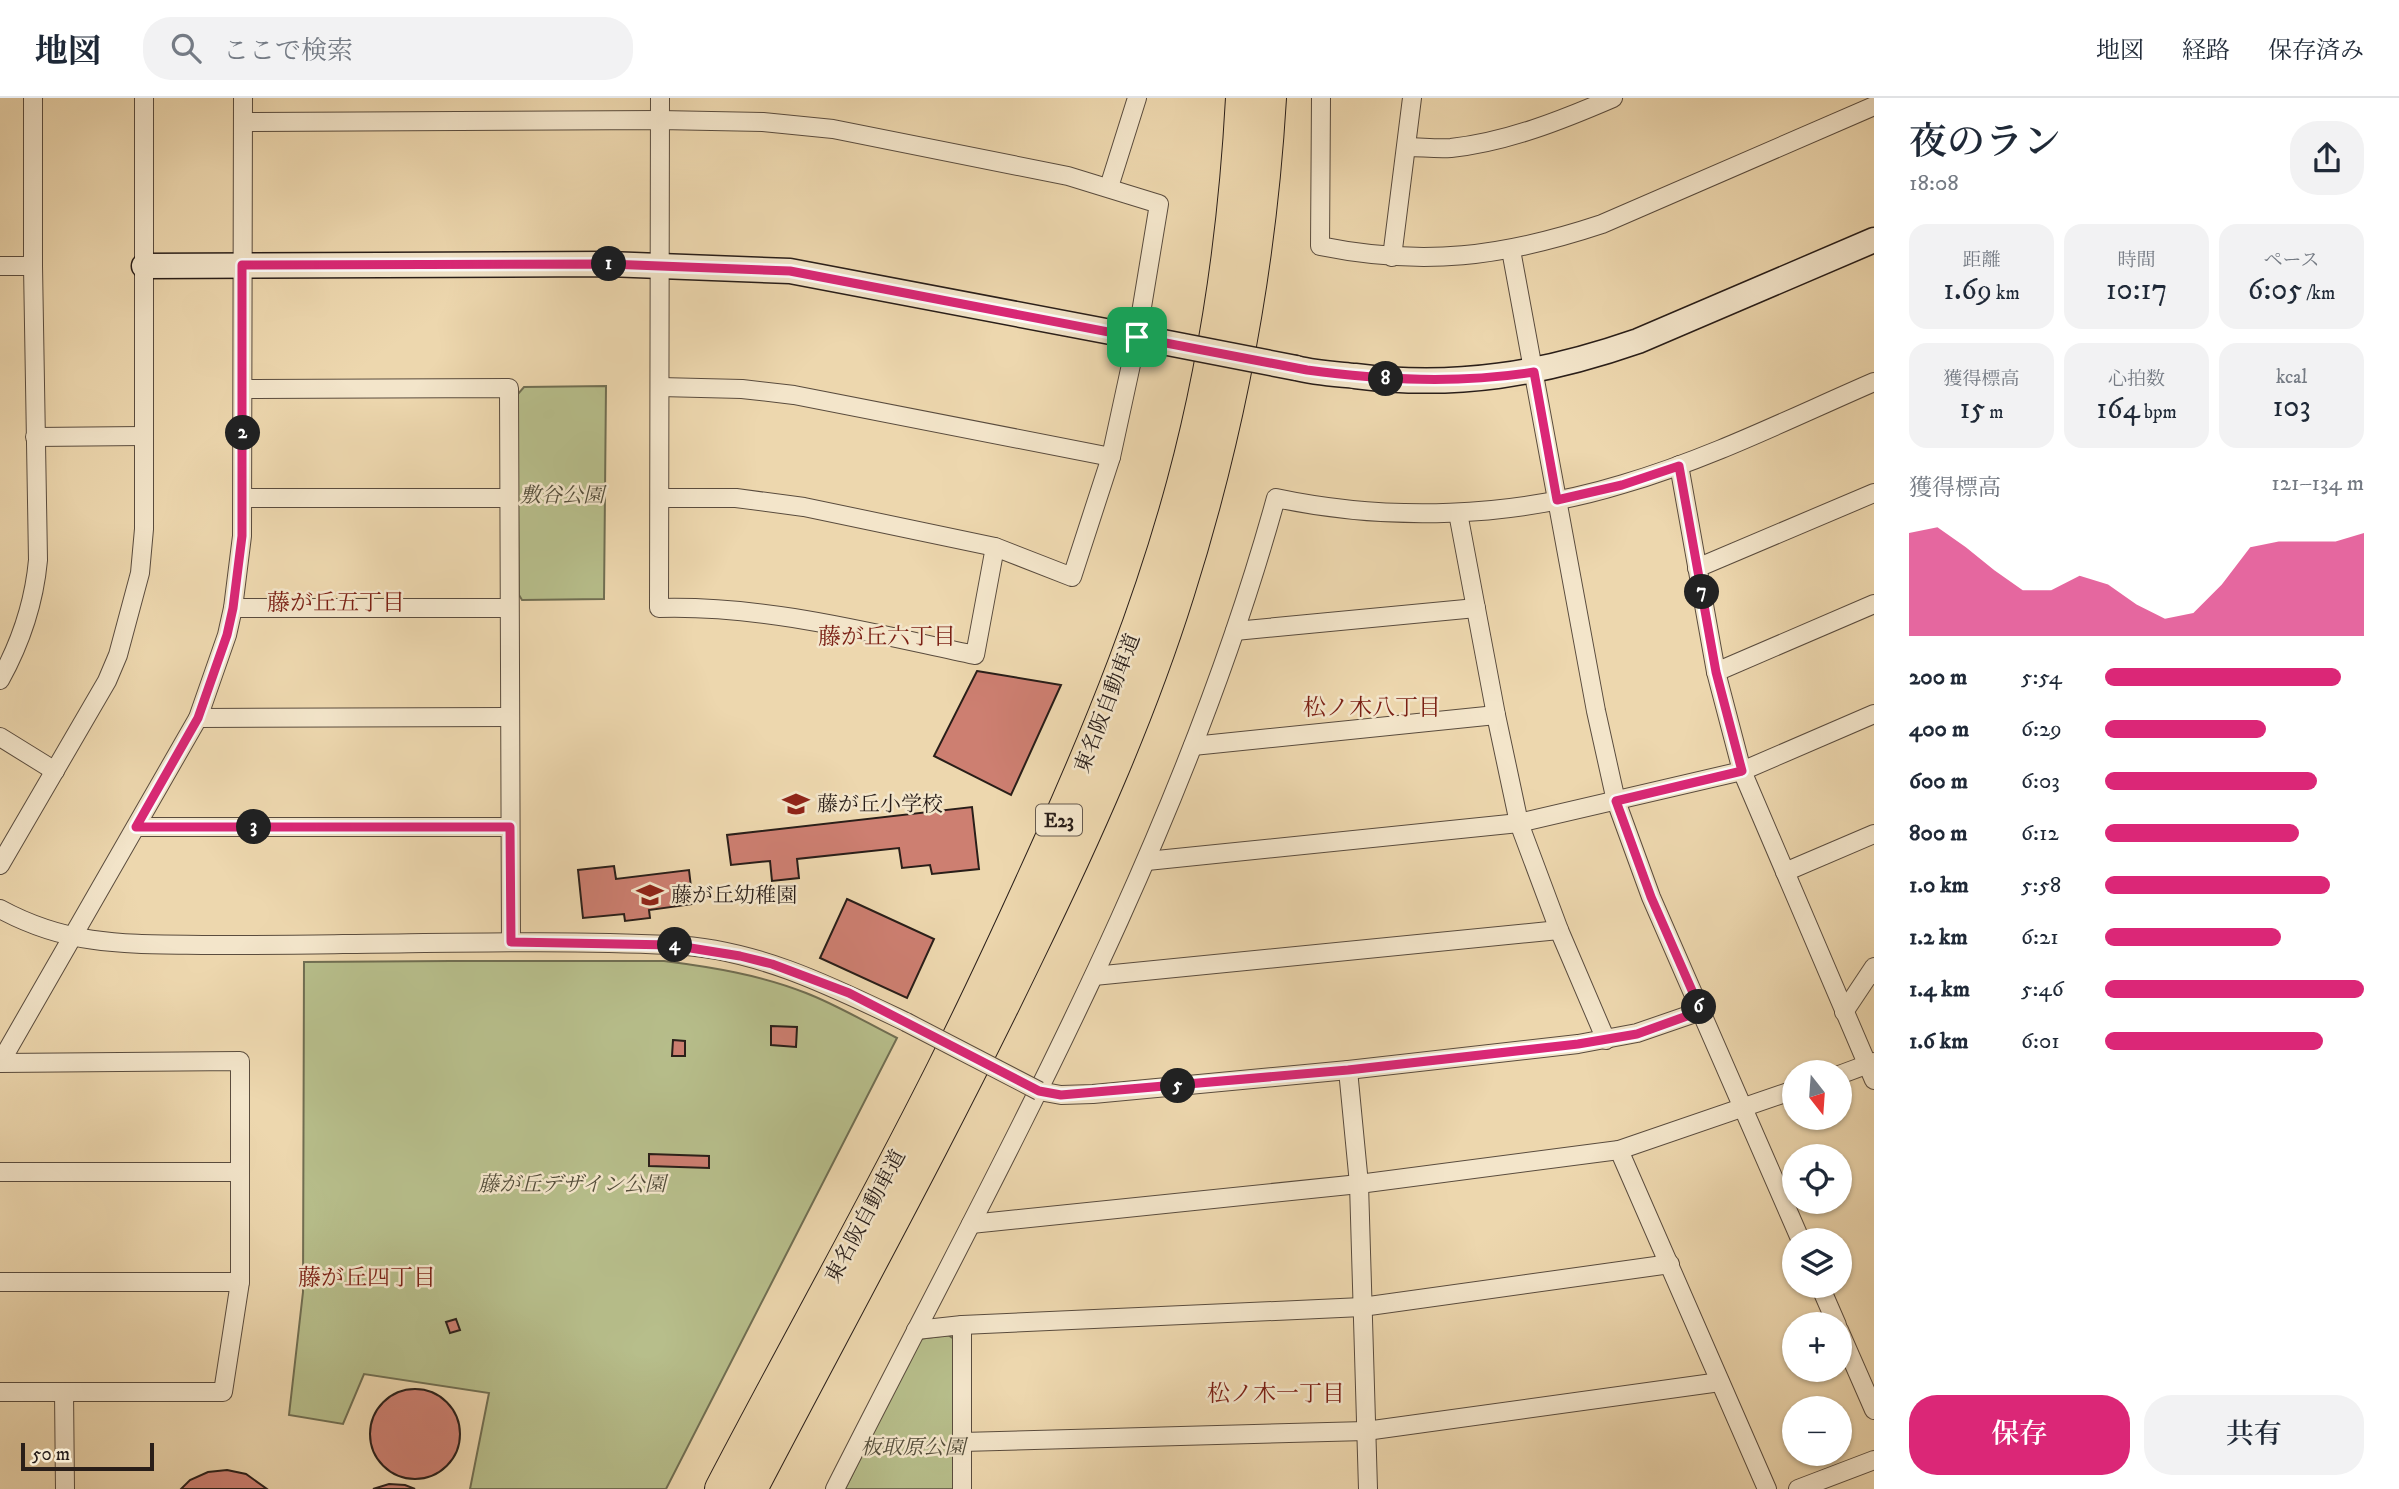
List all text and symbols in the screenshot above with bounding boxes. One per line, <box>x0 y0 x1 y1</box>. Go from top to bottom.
search box <box>143 17 633 80</box>
icon: search <box>167 29 205 67</box>
text: 地図 <box>35 32 101 73</box>
text: ここで検索 <box>223 35 353 68</box>
text: 地図 <box>2096 36 2144 66</box>
text: 経路 <box>2182 36 2230 66</box>
text: 保存済み <box>2268 36 2364 66</box>
text: 夜のラン <box>1909 119 2061 167</box>
button: share <box>2290 121 2364 195</box>
text: 18:08 <box>1909 169 1959 198</box>
pin: 1 <box>592 246 626 282</box>
text: 距離 <box>1962 249 2001 272</box>
text: 時間 <box>2117 249 2156 272</box>
text: ペース <box>2263 249 2320 272</box>
text: 1 <box>605 252 612 275</box>
text: 1.69 <box>1943 272 1992 309</box>
text: 10:17 <box>2106 272 2167 309</box>
text: 6:05 <box>2248 272 2302 309</box>
text: km <box>1992 282 2020 305</box>
text: /km <box>2302 282 2335 305</box>
pin <box>1107 307 1167 367</box>
icon: arrive <box>1118 318 1156 356</box>
pin: 8 <box>1368 362 1404 396</box>
text: kcal <box>2276 366 2307 389</box>
text: 8 <box>1381 367 1390 390</box>
text: 獲得標高 <box>1943 368 2020 391</box>
text: 心拍数 <box>2108 368 2165 391</box>
text: 103 <box>2272 389 2311 426</box>
text: 15 <box>1959 391 1985 428</box>
text: 164 <box>2096 391 2140 428</box>
text: m <box>1985 401 2004 424</box>
text: bpm <box>2140 401 2177 424</box>
pin: 2 <box>226 416 260 450</box>
text: 2 <box>238 421 247 444</box>
text: 121–134 m <box>2271 469 2364 498</box>
text: 獲得標高 <box>1909 474 2001 503</box>
park label: 敷谷公園 <box>520 483 607 509</box>
pin: 7 <box>1684 574 1720 610</box>
text: 7 <box>1696 580 1707 603</box>
district label: 藤が丘五丁目 <box>267 589 405 618</box>
district label: 藤が丘六丁目 <box>818 623 956 652</box>
street label: 東名阪自動車道 <box>1069 630 1146 777</box>
text: 200 m <box>1909 663 1967 692</box>
text: 5:54 <box>2021 663 2062 692</box>
district label: 松ノ木八丁目 <box>1303 694 1441 723</box>
text: 400 m <box>1909 715 1969 744</box>
text: 6:29 <box>2021 715 2062 744</box>
text: 600 m <box>1909 767 1968 796</box>
text: 6:03 <box>2021 767 2060 796</box>
school or university icon: 藤が丘小学校 <box>781 789 811 819</box>
place label: 藤が丘小学校 <box>817 792 943 818</box>
road number: E23 <box>1036 804 1082 835</box>
pin: 3 <box>236 810 272 844</box>
text: 3 <box>250 815 257 838</box>
text: 800 m <box>1909 819 1967 848</box>
text: 6:12 <box>2021 819 2059 848</box>
text: 1.0 km <box>1909 871 1969 900</box>
text: 5:58 <box>2021 871 2061 900</box>
school or university icon: 藤が丘幼稚園 <box>635 880 665 910</box>
place label: 藤が丘幼稚園 <box>671 883 797 909</box>
text: 1.2 km <box>1909 923 1968 952</box>
text: 6:21 <box>2021 923 2059 952</box>
pin: 4 <box>658 928 692 962</box>
text: 4 <box>669 933 680 956</box>
text: 1.4 km <box>1909 975 1970 1004</box>
text: 5:46 <box>2021 975 2064 1004</box>
pin: 6 <box>1682 990 1716 1024</box>
text: 6 <box>1694 995 1703 1018</box>
text: 1.6 km <box>1909 1027 1968 1056</box>
text: 6:01 <box>2021 1027 2060 1056</box>
north arrow <box>1782 1060 1852 1130</box>
map controls <box>1782 1060 1852 1466</box>
pin: 5 <box>1160 1068 1196 1104</box>
text: 5 <box>1173 1074 1182 1097</box>
button: locate <box>1782 1144 1852 1214</box>
street label: 東名阪自動車道 <box>820 1145 912 1287</box>
park label: 藤が丘デザイン公園 <box>478 1172 669 1198</box>
button: layers <box>1782 1228 1852 1298</box>
district label: 藤が丘四丁目 <box>298 1264 436 1293</box>
button: + <box>1782 1312 1852 1382</box>
district label: 松ノ木一丁目 <box>1207 1380 1345 1409</box>
button: 保存 <box>1909 1395 2130 1475</box>
button: 共有 <box>2144 1395 2364 1475</box>
button: − <box>1782 1396 1852 1466</box>
park label: 板取原公園 <box>861 1435 968 1461</box>
scale bar <box>21 1440 154 1472</box>
text: 50 m <box>32 1443 70 1466</box>

